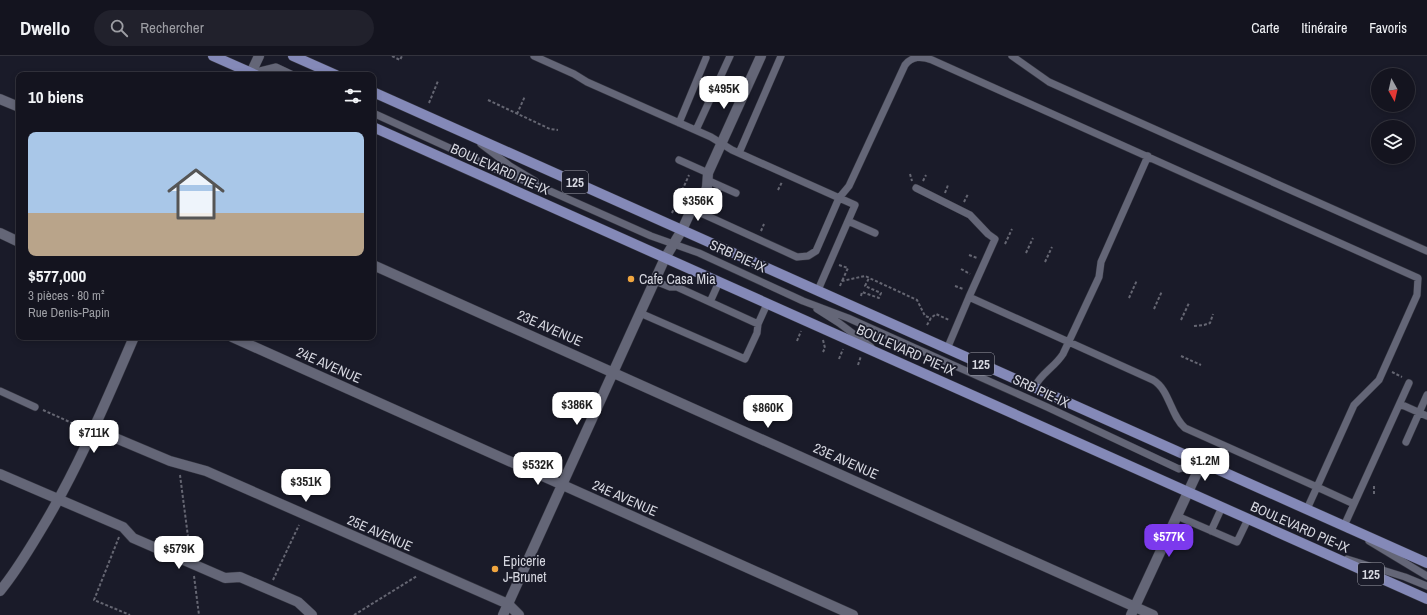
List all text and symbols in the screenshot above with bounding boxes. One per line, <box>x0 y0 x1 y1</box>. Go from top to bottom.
search box <box>94 10 374 46</box>
text: Dwello <box>20 15 70 41</box>
icon: search <box>108 17 130 39</box>
text: Rechercher <box>140 17 204 38</box>
text: Carte <box>1251 19 1279 37</box>
text: Itinéraire <box>1301 19 1347 37</box>
text: Favoris <box>1369 19 1407 37</box>
north arrow <box>1371 68 1415 112</box>
map controls <box>1371 68 1415 164</box>
pin: $495K <box>696 76 752 110</box>
text: $495K <box>708 80 740 97</box>
text: 10 biens <box>28 85 84 108</box>
icon: filters <box>342 85 364 107</box>
button: layers <box>1371 120 1415 164</box>
street label: BOULEVARD PIE-IX <box>448 139 553 199</box>
icon: home <box>160 158 232 230</box>
road number: 125 <box>562 171 588 193</box>
pin: $356K <box>670 188 726 222</box>
text: $356K <box>682 192 714 209</box>
street label: SRB PIE-IX <box>707 236 769 277</box>
text: $577,000 <box>28 264 86 287</box>
place label: Cafe Casa Mia <box>639 270 716 288</box>
marker: Cafe Casa Mia <box>626 274 636 284</box>
text: 3 pièces · 80 m² <box>28 287 104 304</box>
text: Rue Denis-Papin <box>28 304 110 321</box>
street label: 23E AVENUE <box>515 306 585 350</box>
street label: BOULEVARD PIE-IX <box>854 320 959 380</box>
street label: 24E AVENUE <box>294 343 364 387</box>
road number: 125 <box>968 353 994 375</box>
street label: SRB PIE-IX <box>1010 370 1072 412</box>
pin: $386K <box>549 392 605 426</box>
pin: $860K <box>740 395 796 429</box>
text: $386K <box>561 396 593 413</box>
text: $860K <box>752 399 784 416</box>
pin: $711K <box>66 420 122 454</box>
text: $711K <box>79 424 109 441</box>
street label: 23E AVENUE <box>811 439 881 483</box>
pin: $1.2M <box>1177 448 1233 482</box>
pin: $532K <box>510 452 566 486</box>
text: $1.2M <box>1190 452 1220 469</box>
text: $532K <box>522 456 554 473</box>
pin: $351K <box>278 469 334 503</box>
text: $351K <box>290 473 322 490</box>
street label: 24E AVENUE <box>590 476 660 520</box>
street label: BOULEVARD PIE-IX <box>1248 497 1353 557</box>
street label: 25E AVENUE <box>345 511 415 555</box>
pin: $577K <box>1141 524 1197 558</box>
text: $577K <box>1153 528 1185 545</box>
pin: $579K <box>151 536 207 570</box>
text: $579K <box>163 540 195 557</box>
place label: Epicerie J-Brunet <box>503 552 546 586</box>
road number: 125 <box>1358 563 1384 585</box>
marker: Epicerie J-Brunet <box>490 564 500 574</box>

